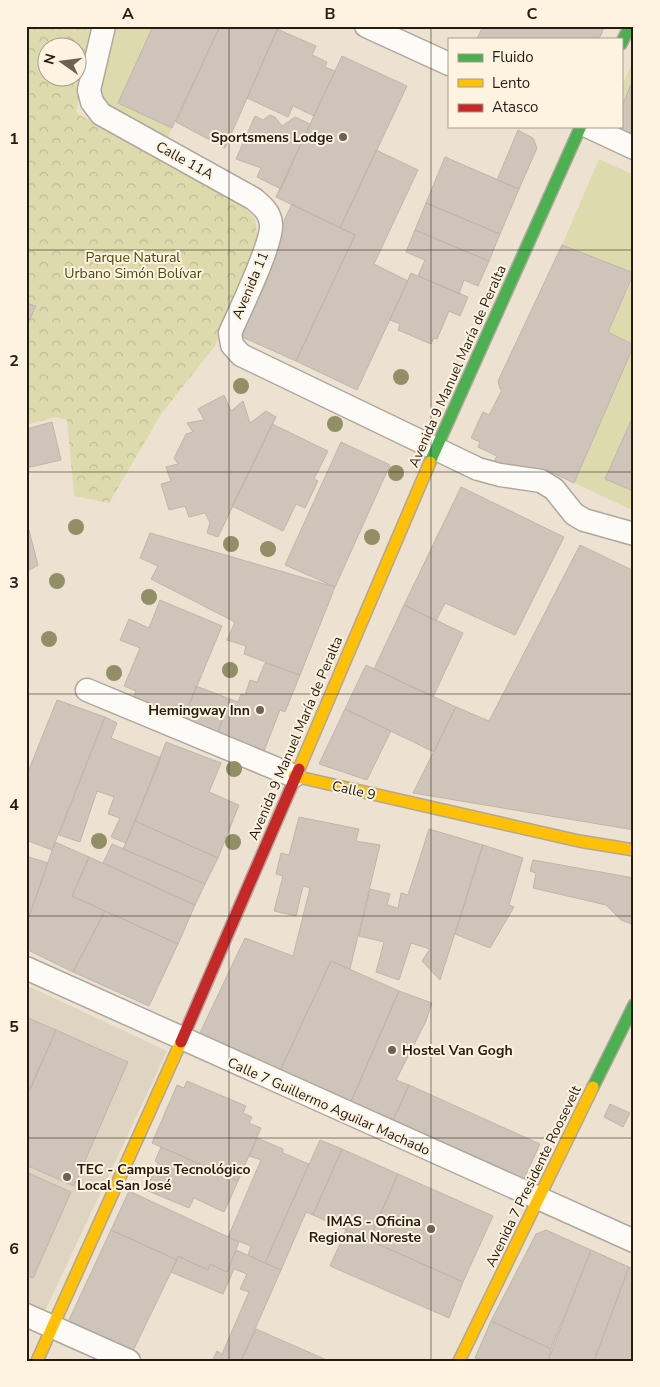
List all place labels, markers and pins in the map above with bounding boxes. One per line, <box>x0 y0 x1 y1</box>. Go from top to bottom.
place label: Sportsmens Lodge <box>211 128 333 147</box>
marker: Sportsmens Lodge <box>337 131 349 143</box>
place label: Hemingway Inn <box>148 701 250 720</box>
marker: Hemingway Inn <box>254 704 266 716</box>
place label: Hostel Van Gogh <box>402 1041 513 1060</box>
marker: Hostel Van Gogh <box>386 1044 398 1056</box>
place label: TEC - Campus Tecnológico Local San José <box>77 1160 251 1195</box>
marker: TEC - Campus Tecnológico Local San José <box>61 1171 73 1183</box>
place label: IMAS - Oficina Regional Noreste <box>309 1212 421 1247</box>
marker: IMAS - Oficina Regional Noreste <box>425 1223 437 1235</box>

